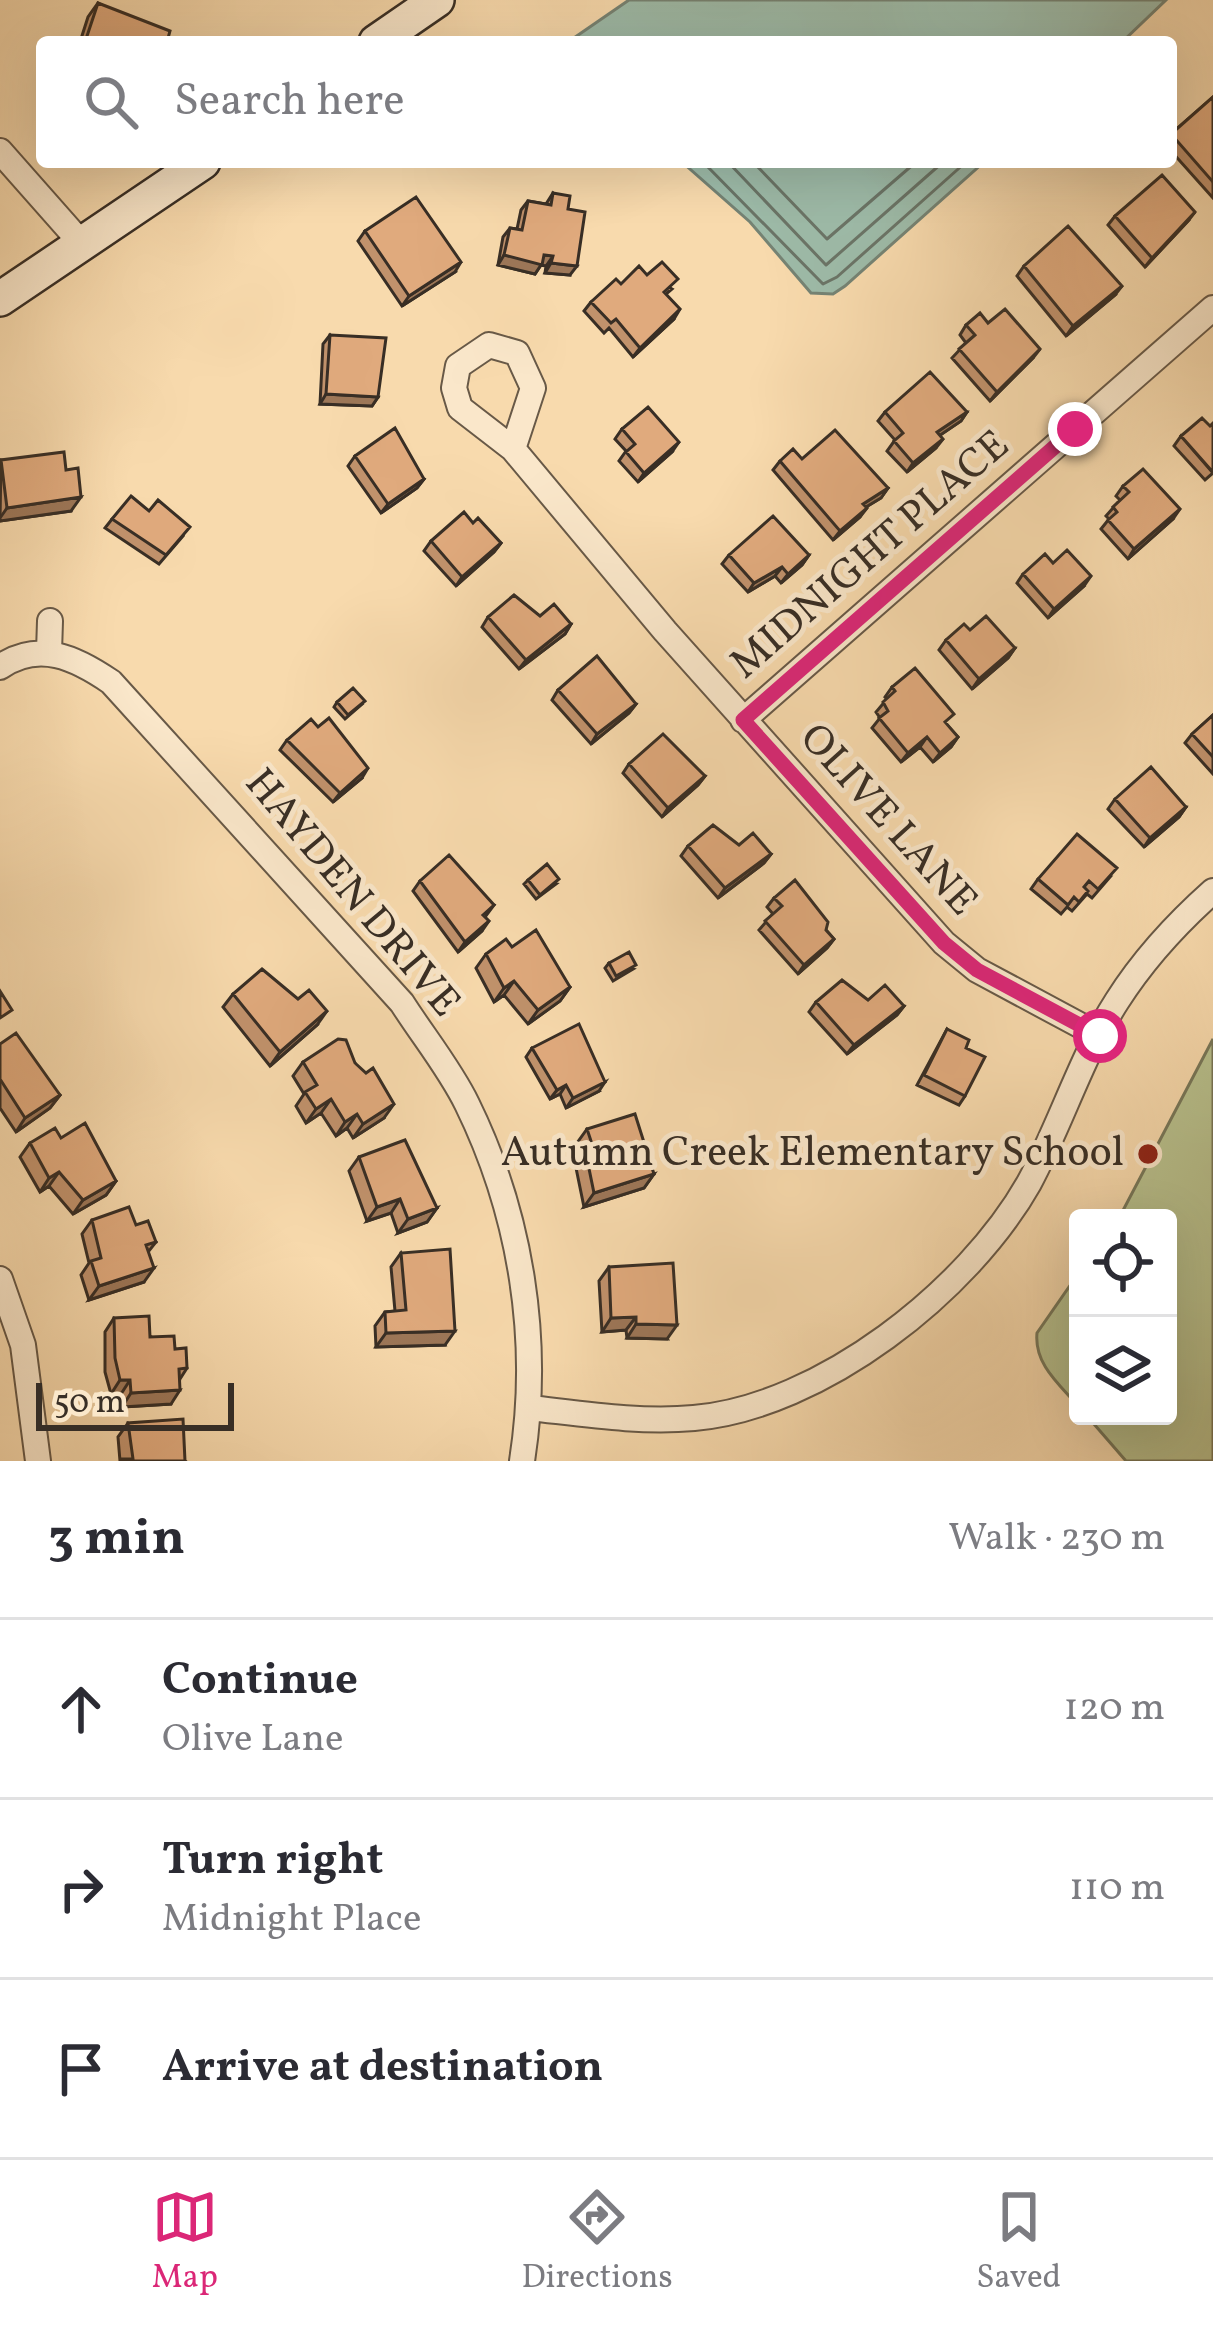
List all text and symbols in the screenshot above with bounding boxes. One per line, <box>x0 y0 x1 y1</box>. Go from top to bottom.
search box <box>36 36 1177 168</box>
icon: search <box>78 69 144 135</box>
text: Search here <box>174 71 405 134</box>
route end <box>1048 402 1102 456</box>
street label: MIDNIGHT PLACE <box>718 418 1024 694</box>
street label: OLIVE LANE <box>784 712 990 930</box>
street label: HAYDEN DRIVE <box>229 757 473 1031</box>
route start <box>1073 1009 1127 1063</box>
place label: Autumn Creek Elementary School <box>501 1125 1124 1184</box>
marker: Autumn Creek Elementary School <box>1135 1141 1161 1167</box>
map controls <box>1069 1209 1177 1425</box>
button: locate <box>1069 1209 1177 1317</box>
button: layers <box>1069 1317 1177 1425</box>
scale bar <box>36 1377 234 1430</box>
text: 50 m <box>54 1381 125 1427</box>
text: 3 min <box>48 1504 185 1575</box>
text: Walk · 230 m <box>948 1512 1165 1566</box>
text: Continue <box>162 1650 358 1713</box>
icon: ahead <box>48 1676 114 1742</box>
text: 120 m <box>1064 1682 1165 1736</box>
text: Olive Lane <box>162 1713 343 1767</box>
text: Turn right <box>162 1830 383 1893</box>
icon: right <box>48 1856 114 1922</box>
text: 110 m <box>1069 1862 1165 1916</box>
text: Midnight Place <box>162 1893 421 1947</box>
icon: arrive <box>48 2036 114 2102</box>
text: Arrive at destination <box>162 2037 603 2100</box>
tab: Map <box>152 2184 218 2302</box>
tab: Directions <box>521 2184 673 2302</box>
tab: Saved <box>976 2184 1061 2302</box>

